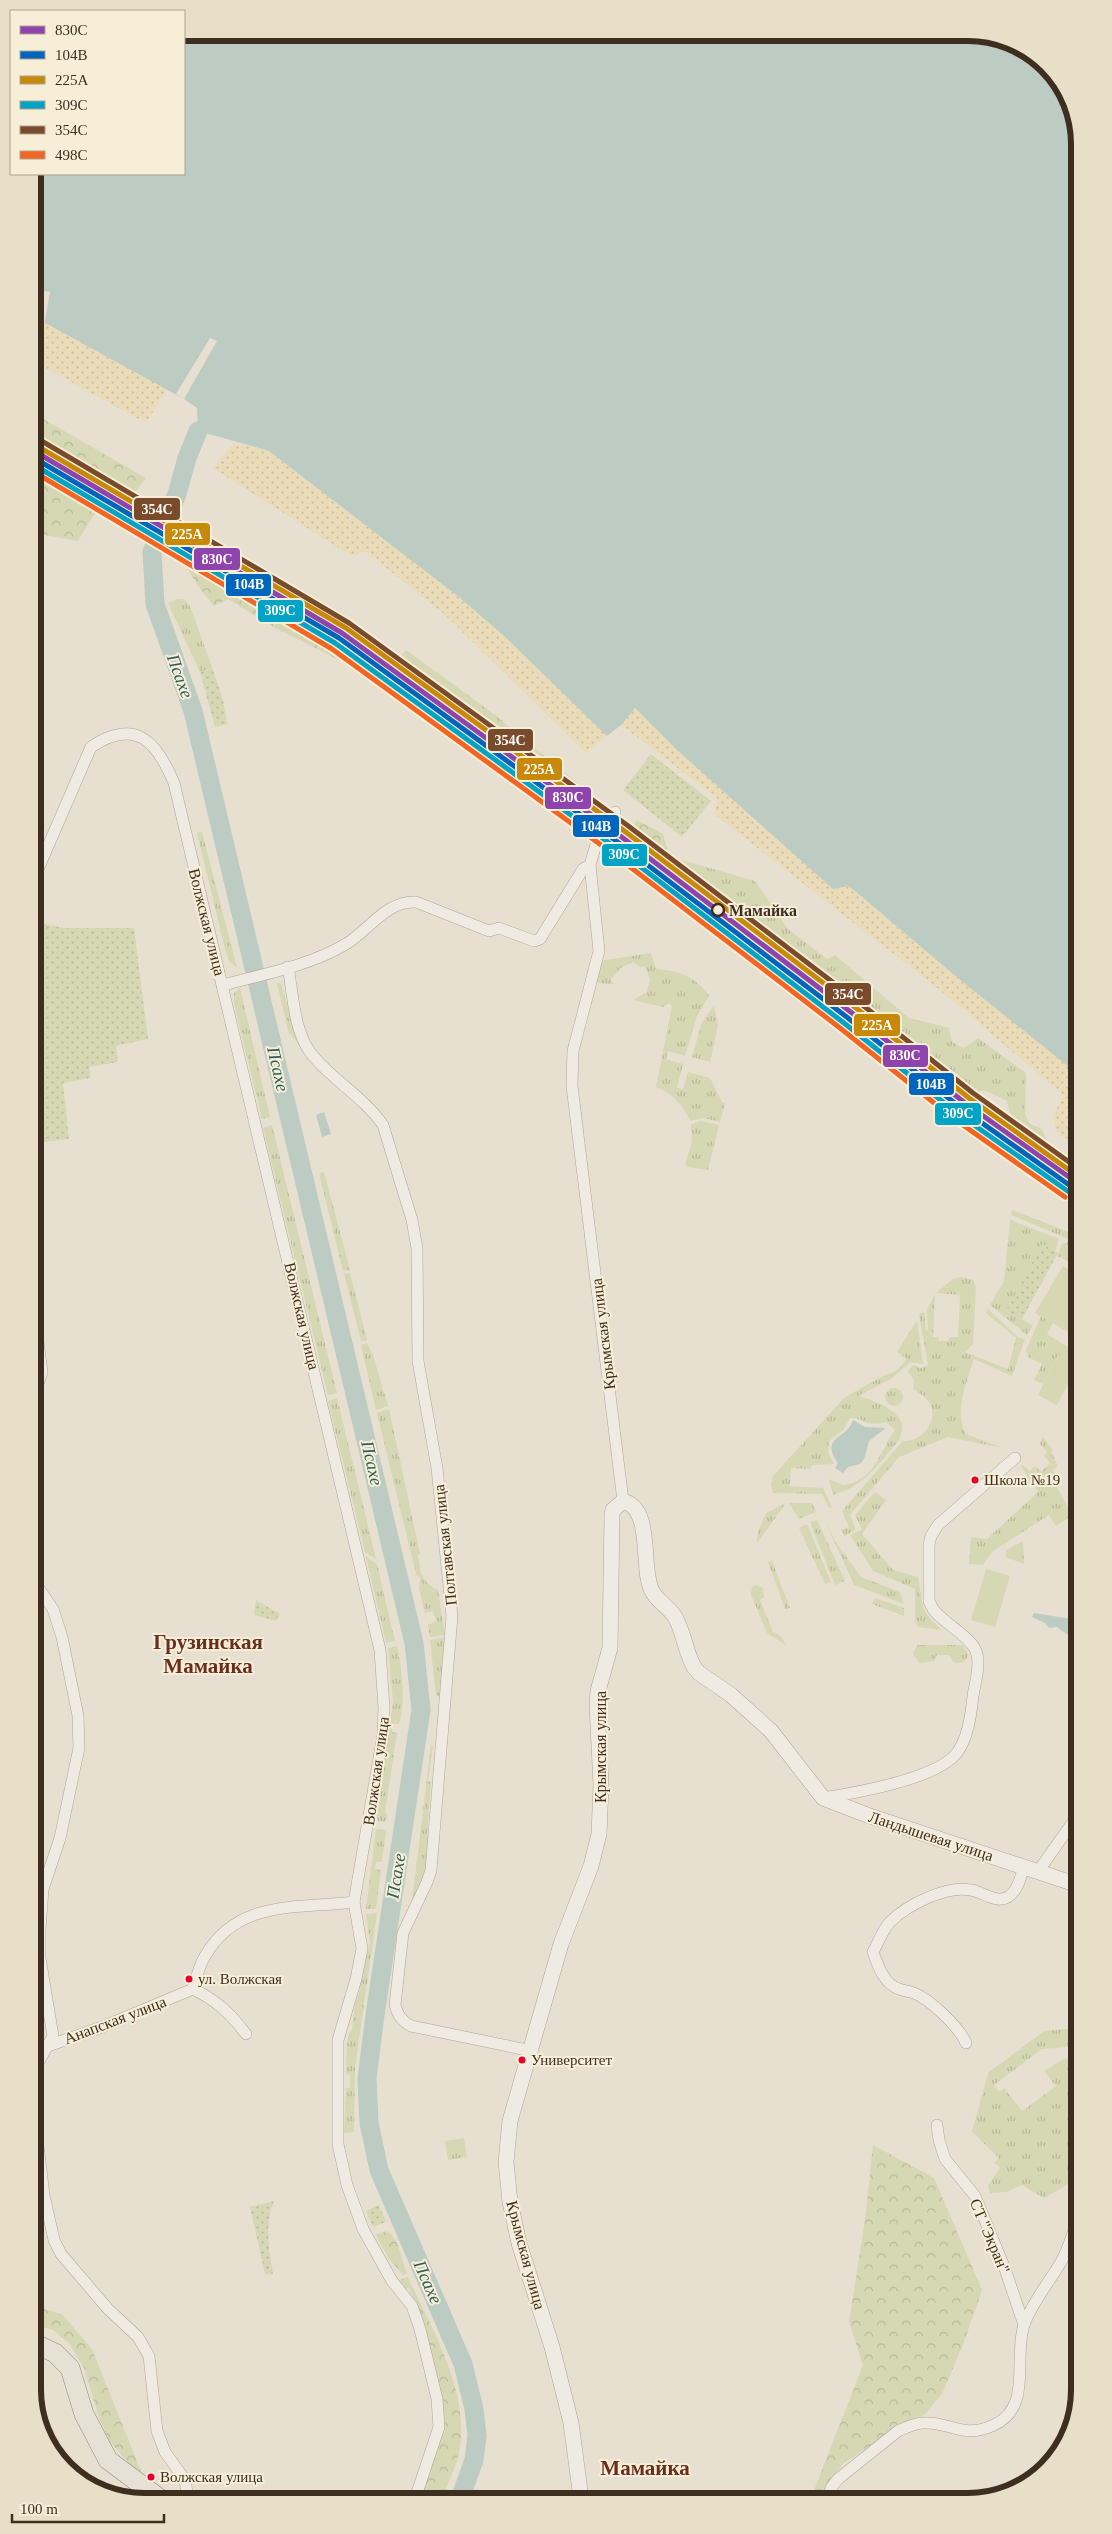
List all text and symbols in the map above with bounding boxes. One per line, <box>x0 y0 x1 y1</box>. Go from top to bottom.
legend <box>10 10 185 175</box>
text: 830С <box>55 22 88 38</box>
text: 104В <box>55 47 88 63</box>
text: 225А <box>55 72 89 88</box>
text: 309С <box>55 97 88 113</box>
text: 354С <box>55 122 88 138</box>
text: 498С <box>55 147 88 163</box>
line badge: 354С <box>133 497 181 521</box>
text: 354С <box>141 502 173 517</box>
line badge: 225А <box>164 522 211 546</box>
text: 225А <box>171 527 203 542</box>
line badge: 830С <box>193 547 241 571</box>
text: 830С <box>201 552 233 567</box>
line badge: 104В <box>225 573 272 597</box>
text: 104В <box>234 577 264 592</box>
line badge: 309С <box>257 599 304 623</box>
text: 309С <box>264 603 296 618</box>
water label: Псахе <box>162 650 197 701</box>
line badge: 354С <box>487 728 534 752</box>
text: 354С <box>494 733 526 748</box>
line badge: 225А <box>516 757 563 781</box>
text: 225А <box>523 762 555 777</box>
line badge: 830С <box>544 786 592 810</box>
text: 830С <box>552 790 584 805</box>
line badge: 104В <box>572 814 620 838</box>
text: 104В <box>581 819 611 834</box>
line badge: 309С <box>601 843 648 867</box>
text: 309С <box>608 847 640 862</box>
street label: Волжская улица <box>184 867 229 978</box>
place label: Мамайка <box>729 902 797 919</box>
marker: Мамайка <box>711 903 725 917</box>
line badge: 354С <box>824 982 872 1006</box>
text: 354С <box>832 987 864 1002</box>
line badge: 225А <box>853 1013 901 1037</box>
text: 225А <box>861 1018 893 1033</box>
water label: Псахе <box>263 1044 293 1093</box>
line badge: 830С <box>882 1044 929 1068</box>
text: 830С <box>889 1048 921 1063</box>
line badge: 104В <box>908 1072 955 1096</box>
text: 104В <box>916 1077 946 1092</box>
line badge: 309С <box>934 1102 982 1126</box>
text: 309С <box>942 1106 974 1121</box>
street label: Волжская улица <box>280 1261 323 1372</box>
street label: Крымская улица <box>588 1277 619 1391</box>
water label: Псахе <box>357 1438 387 1487</box>
place label: Школа №19 <box>984 1472 1060 1488</box>
marker: Школа №19 <box>970 1475 980 1485</box>
street label: Полтавская улица <box>430 1483 461 1606</box>
district label: Грузинская Мамайка <box>153 1630 263 1678</box>
street label: Крымская улица <box>592 1691 610 1803</box>
street label: Волжская улица <box>360 1715 393 1827</box>
street label: Ландышевая улица <box>866 1808 996 1865</box>
water label: Псахе <box>382 1852 409 1901</box>
place label: ул. Волжская <box>198 1971 282 1987</box>
marker: ул. Волжская <box>184 1974 194 1984</box>
street label: Анапская улица <box>61 1993 169 2048</box>
place label: Университет <box>531 2052 612 2068</box>
marker: Университет <box>517 2055 527 2065</box>
street label: СТ "Экран" <box>966 2196 1013 2276</box>
street label: Крымская улица <box>502 2199 549 2312</box>
water label: Псахе <box>409 2256 446 2307</box>
district label: Мамайка <box>600 2456 690 2480</box>
place label: Волжская улица <box>160 2469 263 2485</box>
marker: Волжская улица <box>146 2472 156 2482</box>
scale bar <box>12 2492 165 2524</box>
text: 100 m <box>20 2501 58 2517</box>

